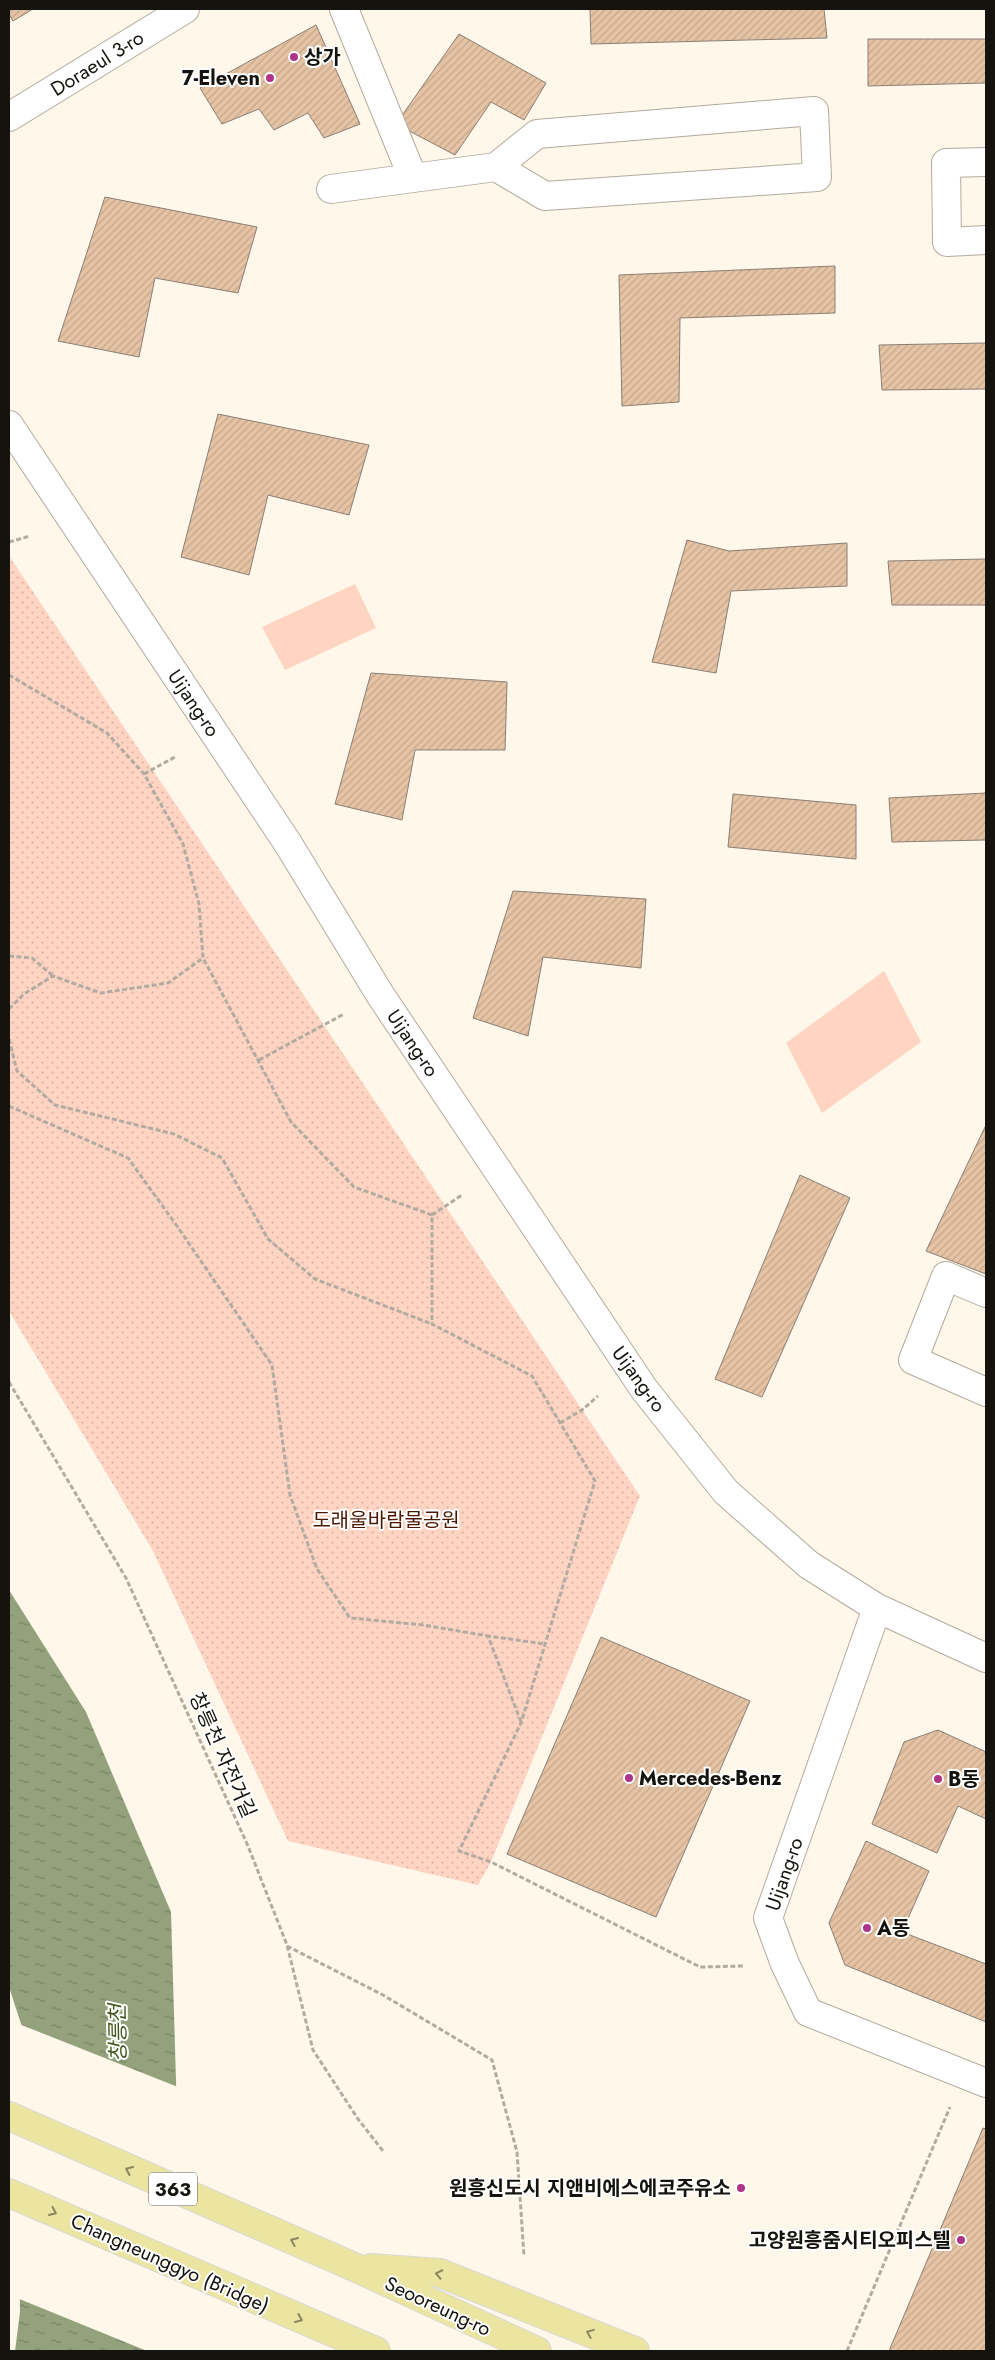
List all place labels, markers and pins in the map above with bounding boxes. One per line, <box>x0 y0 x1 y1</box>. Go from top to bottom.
place label: 상가 <box>304 43 341 72</box>
marker: 상가 <box>288 51 300 63</box>
place label: 7-Eleven <box>182 64 260 93</box>
marker: 7-Eleven <box>264 72 276 84</box>
place label: Mercedes-Benz <box>639 1764 782 1793</box>
place label: B동 <box>948 1765 980 1794</box>
marker: Mercedes-Benz <box>623 1772 635 1784</box>
marker: B동 <box>932 1773 944 1785</box>
place label: A동 <box>876 1914 910 1943</box>
marker: A동 <box>861 1922 873 1934</box>
place label: 원흥신도시 지앤비에스에코주유소 <box>449 2174 731 2203</box>
marker: 원흥신도시 지앤비에스에코주유소 <box>735 2182 747 2194</box>
place label: 고양원흥줌시티오피스텔 <box>749 2226 951 2255</box>
marker: 고양원흥줌시티오피스텔 <box>955 2234 967 2246</box>

